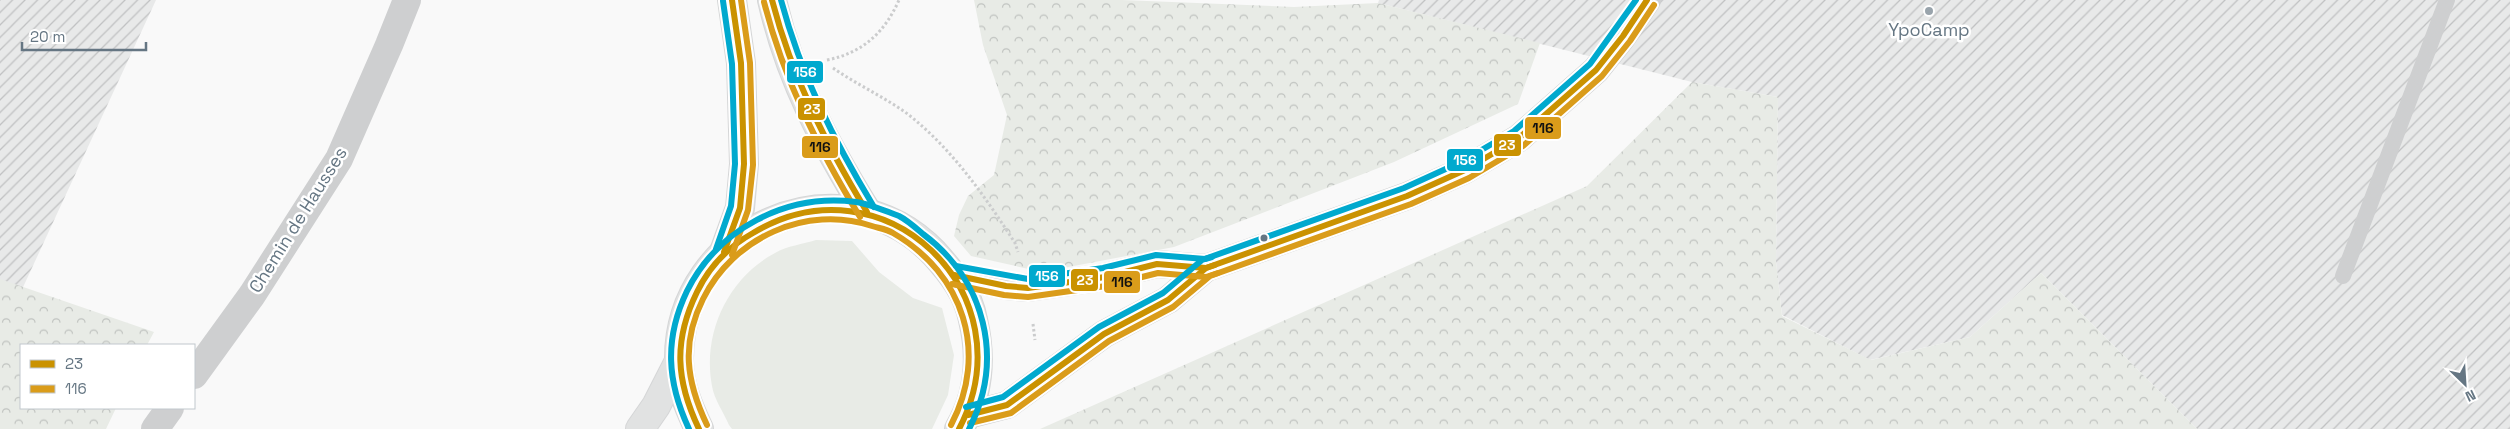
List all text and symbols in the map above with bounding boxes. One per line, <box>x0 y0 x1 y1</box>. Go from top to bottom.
marker: YpoCamp <box>1923 5 1935 17</box>
place label: YpoCamp <box>1888 18 1970 41</box>
scale bar <box>22 20 146 52</box>
text: 20 m <box>30 27 65 46</box>
line badge: 156 <box>786 60 824 84</box>
text: 156 <box>793 63 817 81</box>
line badge: 23 <box>797 97 826 121</box>
text: 23 <box>804 100 820 118</box>
line badge: 116 <box>1524 116 1562 140</box>
text: 116 <box>1532 119 1554 137</box>
line badge: 23 <box>1493 133 1522 157</box>
line badge: 116 <box>801 135 839 159</box>
text: 23 <box>1499 136 1515 154</box>
text: 116 <box>809 138 831 156</box>
street label: Chemin de Hausses <box>243 143 352 297</box>
line badge: 156 <box>1446 148 1484 172</box>
text: 156 <box>1453 151 1477 169</box>
unlabelled marker <box>1259 233 1269 243</box>
line badge: 156 <box>1028 264 1066 288</box>
text: 156 <box>1035 267 1059 285</box>
line badge: 23 <box>1070 268 1099 292</box>
line badge: 116 <box>1103 270 1141 294</box>
text: 23 <box>1077 271 1093 289</box>
text: 116 <box>1111 273 1133 291</box>
legend <box>20 344 195 409</box>
text: 23 <box>65 354 83 373</box>
north arrow <box>2440 359 2490 409</box>
text: 116 <box>65 379 87 398</box>
text: N <box>2462 386 2479 406</box>

